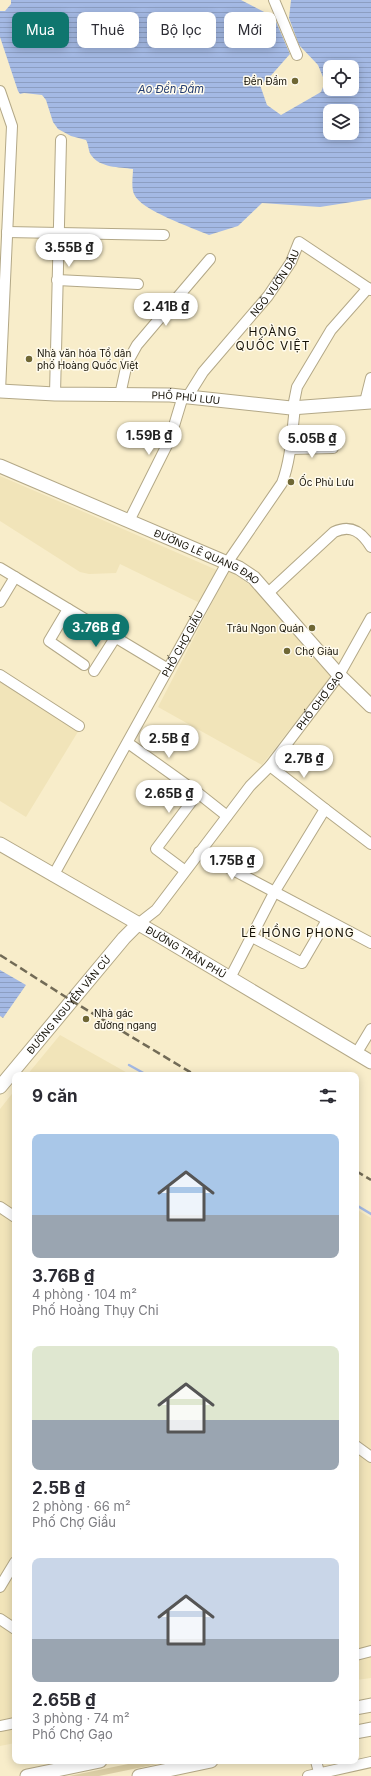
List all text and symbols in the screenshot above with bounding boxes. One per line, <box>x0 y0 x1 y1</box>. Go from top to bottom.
chip: Mua <box>12 12 69 48</box>
chip: Thuê <box>77 12 139 48</box>
chip: Bộ lọc <box>147 12 216 48</box>
chip: Mới <box>224 12 276 48</box>
map controls <box>323 60 359 140</box>
button: locate <box>323 60 359 96</box>
place label: Đền Đầm <box>244 75 287 87</box>
marker: Đền Đầm <box>290 76 300 86</box>
water label: Ao Đền Đầm <box>137 82 204 96</box>
button: layers <box>323 104 359 140</box>
pin: 3.55B ₫ <box>32 234 106 268</box>
text: 3.55B ₫ <box>45 239 93 255</box>
street label: NGÕ VƯỜN DÂU <box>247 248 301 319</box>
pin: 2.41B ₫ <box>129 293 203 327</box>
text: 2.41B ₫ <box>143 298 189 314</box>
district label: HOÀNG QUỐC VIỆT <box>236 324 310 353</box>
place label: Nhà văn hóa Tổ dân phố Hoàng Quốc Việt <box>37 347 139 371</box>
marker: Nhà văn hóa Tổ dân phố Hoàng Quốc Việt <box>24 354 34 364</box>
street label: PHỐ PHÙ LƯU <box>151 387 221 406</box>
pin: 1.59B ₫ <box>112 422 186 456</box>
pin: 5.05B ₫ <box>275 425 349 459</box>
text: 1.59B ₫ <box>126 427 172 443</box>
text: 5.05B ₫ <box>288 430 336 446</box>
place label: Ốc Phù Lưu <box>299 474 354 488</box>
marker: Ốc Phù Lưu <box>286 477 296 487</box>
street label: ĐƯỜNG LÊ QUANG ĐẠO <box>152 526 263 587</box>
street label: PHỐ CHỢ GIẦU <box>159 608 205 679</box>
pin: 3.76B ₫ <box>59 614 133 648</box>
text: 3.76B ₫ <box>72 619 120 635</box>
place label: Trâu Ngon Quán <box>227 622 304 634</box>
marker: Trâu Ngon Quán <box>307 623 317 633</box>
place label: Chợ Giàu <box>295 645 338 657</box>
marker: Chợ Giàu <box>282 646 292 656</box>
street label: PHỐ CHỢ GẠO <box>294 668 346 732</box>
pin: 2.5B ₫ <box>136 725 202 759</box>
text: 2.5B ₫ <box>149 730 189 746</box>
pin: 2.7B ₫ <box>271 745 337 779</box>
text: 2.7B ₫ <box>284 750 324 766</box>
pin: 2.65B ₫ <box>132 780 206 814</box>
text: 2.65B ₫ <box>145 785 193 801</box>
pin: 1.75B ₫ <box>195 847 269 881</box>
text: 1.75B ₫ <box>209 852 255 868</box>
street label: ĐƯỜNG TRẦN PHÚ <box>144 923 229 980</box>
district label: LÊ HỒNG PHONG <box>241 923 355 940</box>
street label: ĐƯỜNG NGUYỄN VĂN CỪ <box>24 952 113 1056</box>
place label: Nhà gác đường ngang <box>94 1007 157 1031</box>
marker: Nhà gác đường ngang <box>81 1014 91 1024</box>
icon: filters <box>317 1085 339 1107</box>
text: 9 căn <box>32 1086 78 1106</box>
icon: home <box>150 1160 222 1232</box>
text: 3.76B ₫ <box>32 1266 95 1286</box>
text: 4 phòng · 104 m² <box>32 1286 137 1302</box>
text: Phố Hoàng Thụy Chi <box>32 1302 159 1318</box>
icon: home <box>150 1372 222 1444</box>
text: 2.5B ₫ <box>32 1478 85 1498</box>
text: 2 phòng · 66 m² <box>32 1498 131 1514</box>
text: Phố Chợ Giầu <box>32 1514 116 1530</box>
icon: home <box>150 1584 222 1656</box>
text: 2.65B ₫ <box>32 1690 96 1710</box>
text: 3 phòng · 74 m² <box>32 1710 130 1726</box>
text: Phố Chợ Gạo <box>32 1726 113 1742</box>

